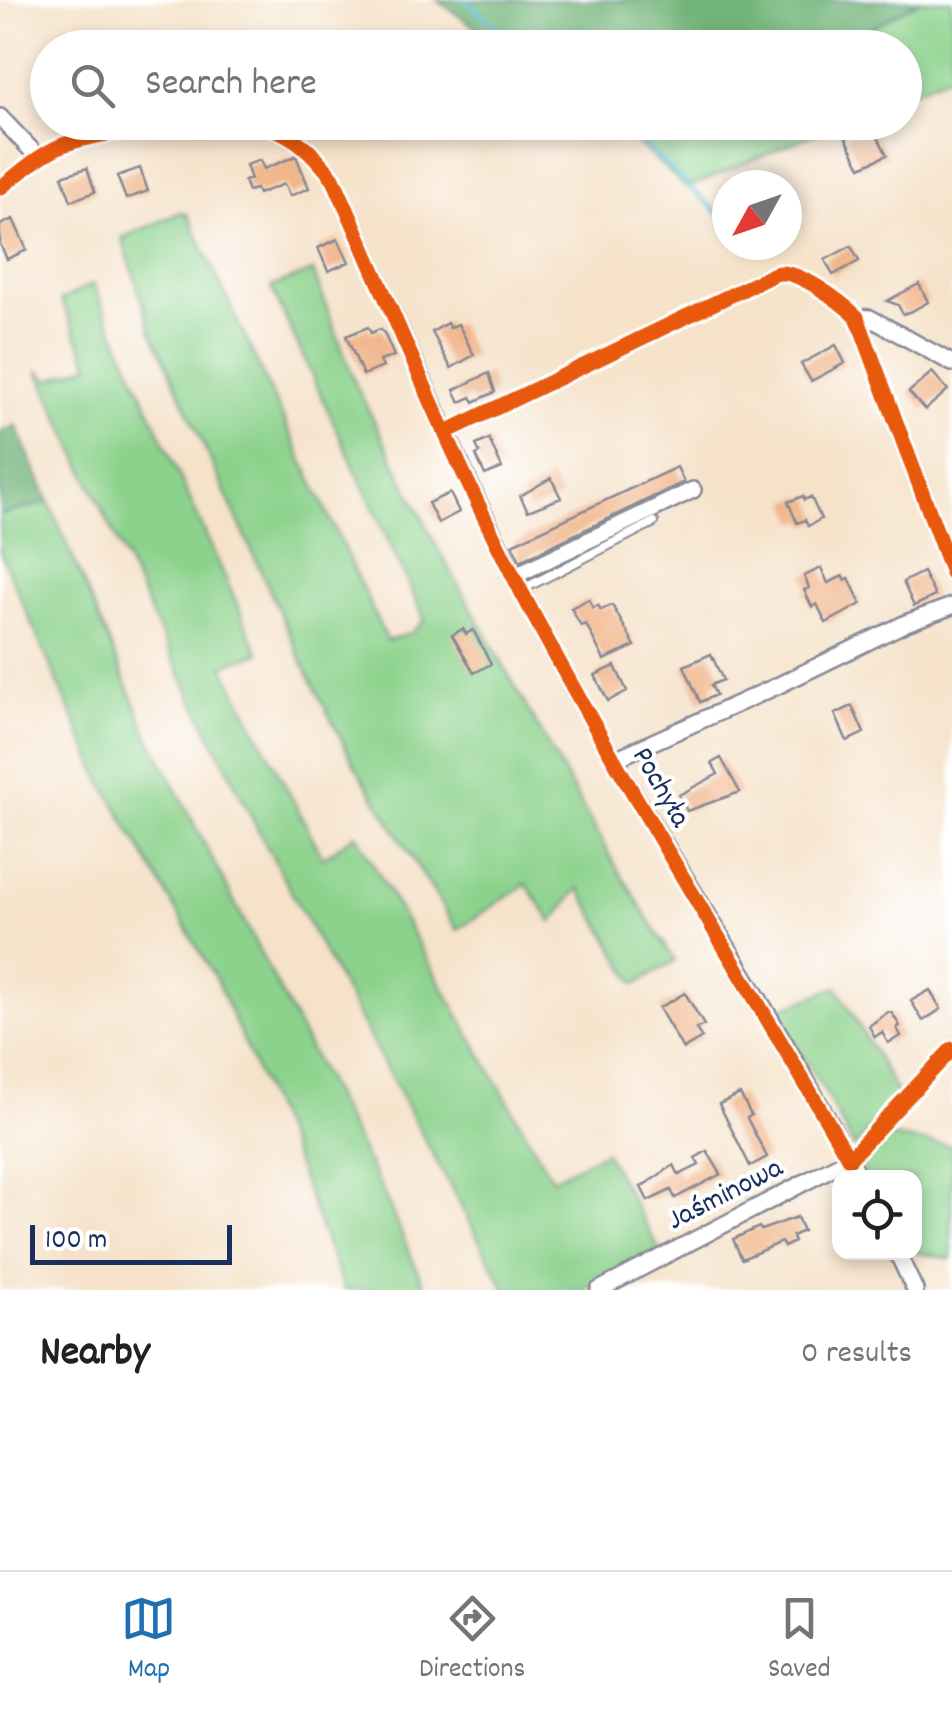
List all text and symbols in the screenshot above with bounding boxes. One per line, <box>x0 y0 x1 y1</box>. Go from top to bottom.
search box <box>30 30 922 140</box>
icon: search <box>65 58 120 113</box>
text: Search here <box>145 58 317 113</box>
north arrow <box>712 170 802 260</box>
street label: Pochyła <box>619 740 700 837</box>
street label: Jaśminowa <box>661 1148 792 1243</box>
map controls <box>832 1170 922 1260</box>
button: locate <box>832 1170 922 1260</box>
scale bar <box>30 1220 232 1264</box>
text: 100 m <box>45 1222 107 1262</box>
text: Nearby <box>40 1325 150 1385</box>
text: 0 results <box>801 1332 912 1378</box>
tab: Map <box>121 1591 176 1691</box>
tab: Directions <box>419 1591 525 1691</box>
tab: Saved <box>768 1591 831 1691</box>

